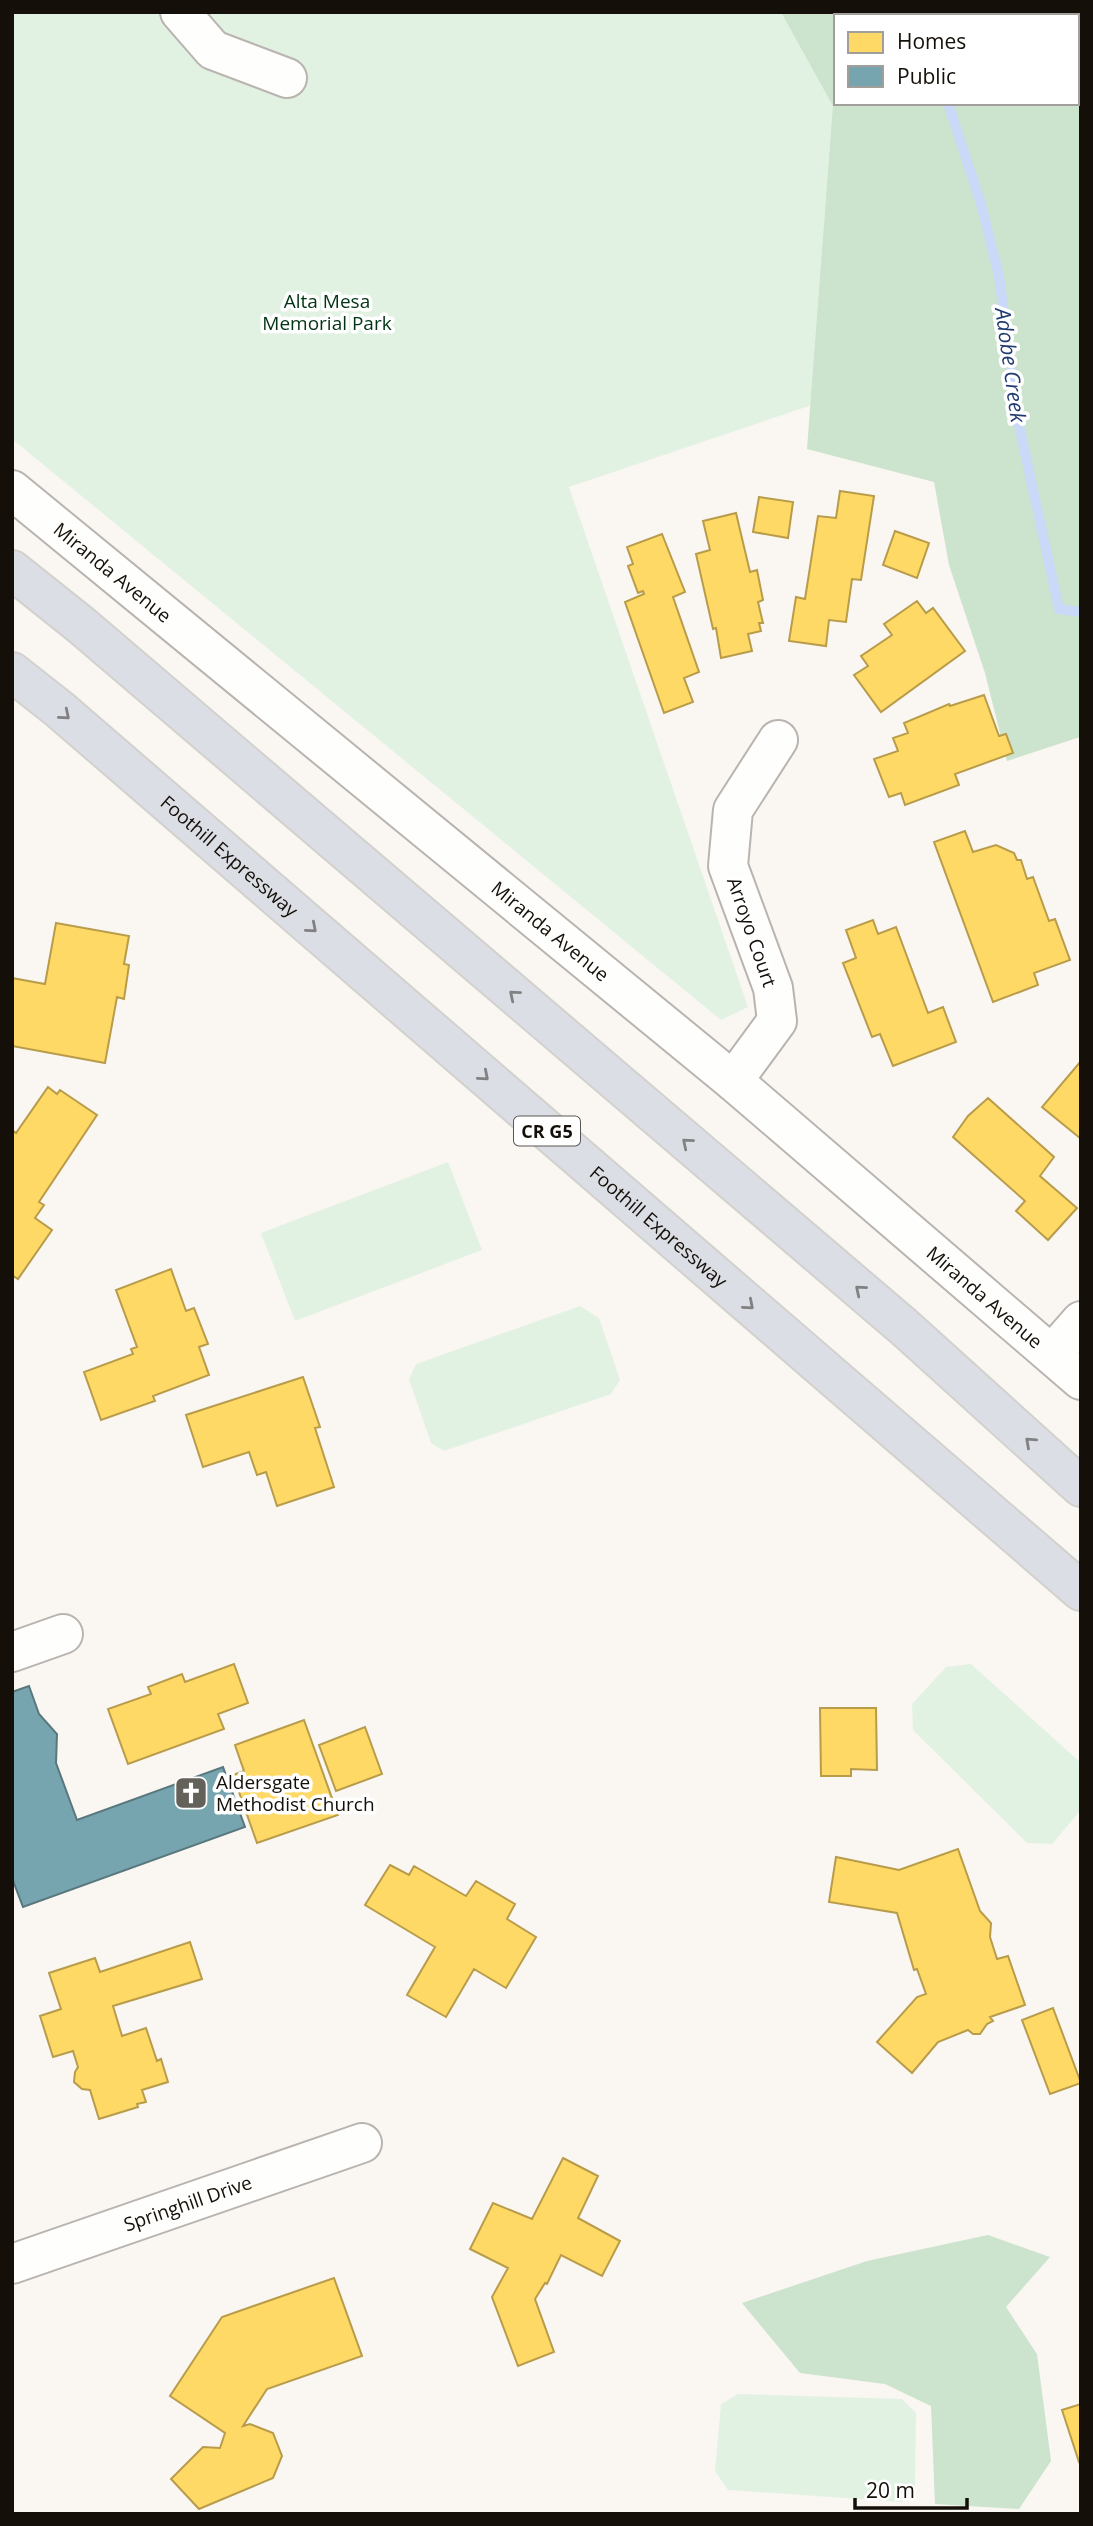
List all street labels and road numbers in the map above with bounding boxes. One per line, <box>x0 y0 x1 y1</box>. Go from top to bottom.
street label: Miranda Avenue <box>48 516 177 628</box>
street label: Foothill Expressway <box>155 789 304 923</box>
street label: Arroyo Court <box>721 874 783 991</box>
street label: Miranda Avenue <box>486 875 615 987</box>
road number: CR G5 <box>514 1116 580 1146</box>
street label: Foothill Expressway <box>584 1160 733 1294</box>
street label: Miranda Avenue <box>921 1240 1048 1354</box>
street label: Springhill Drive <box>120 2169 255 2237</box>

